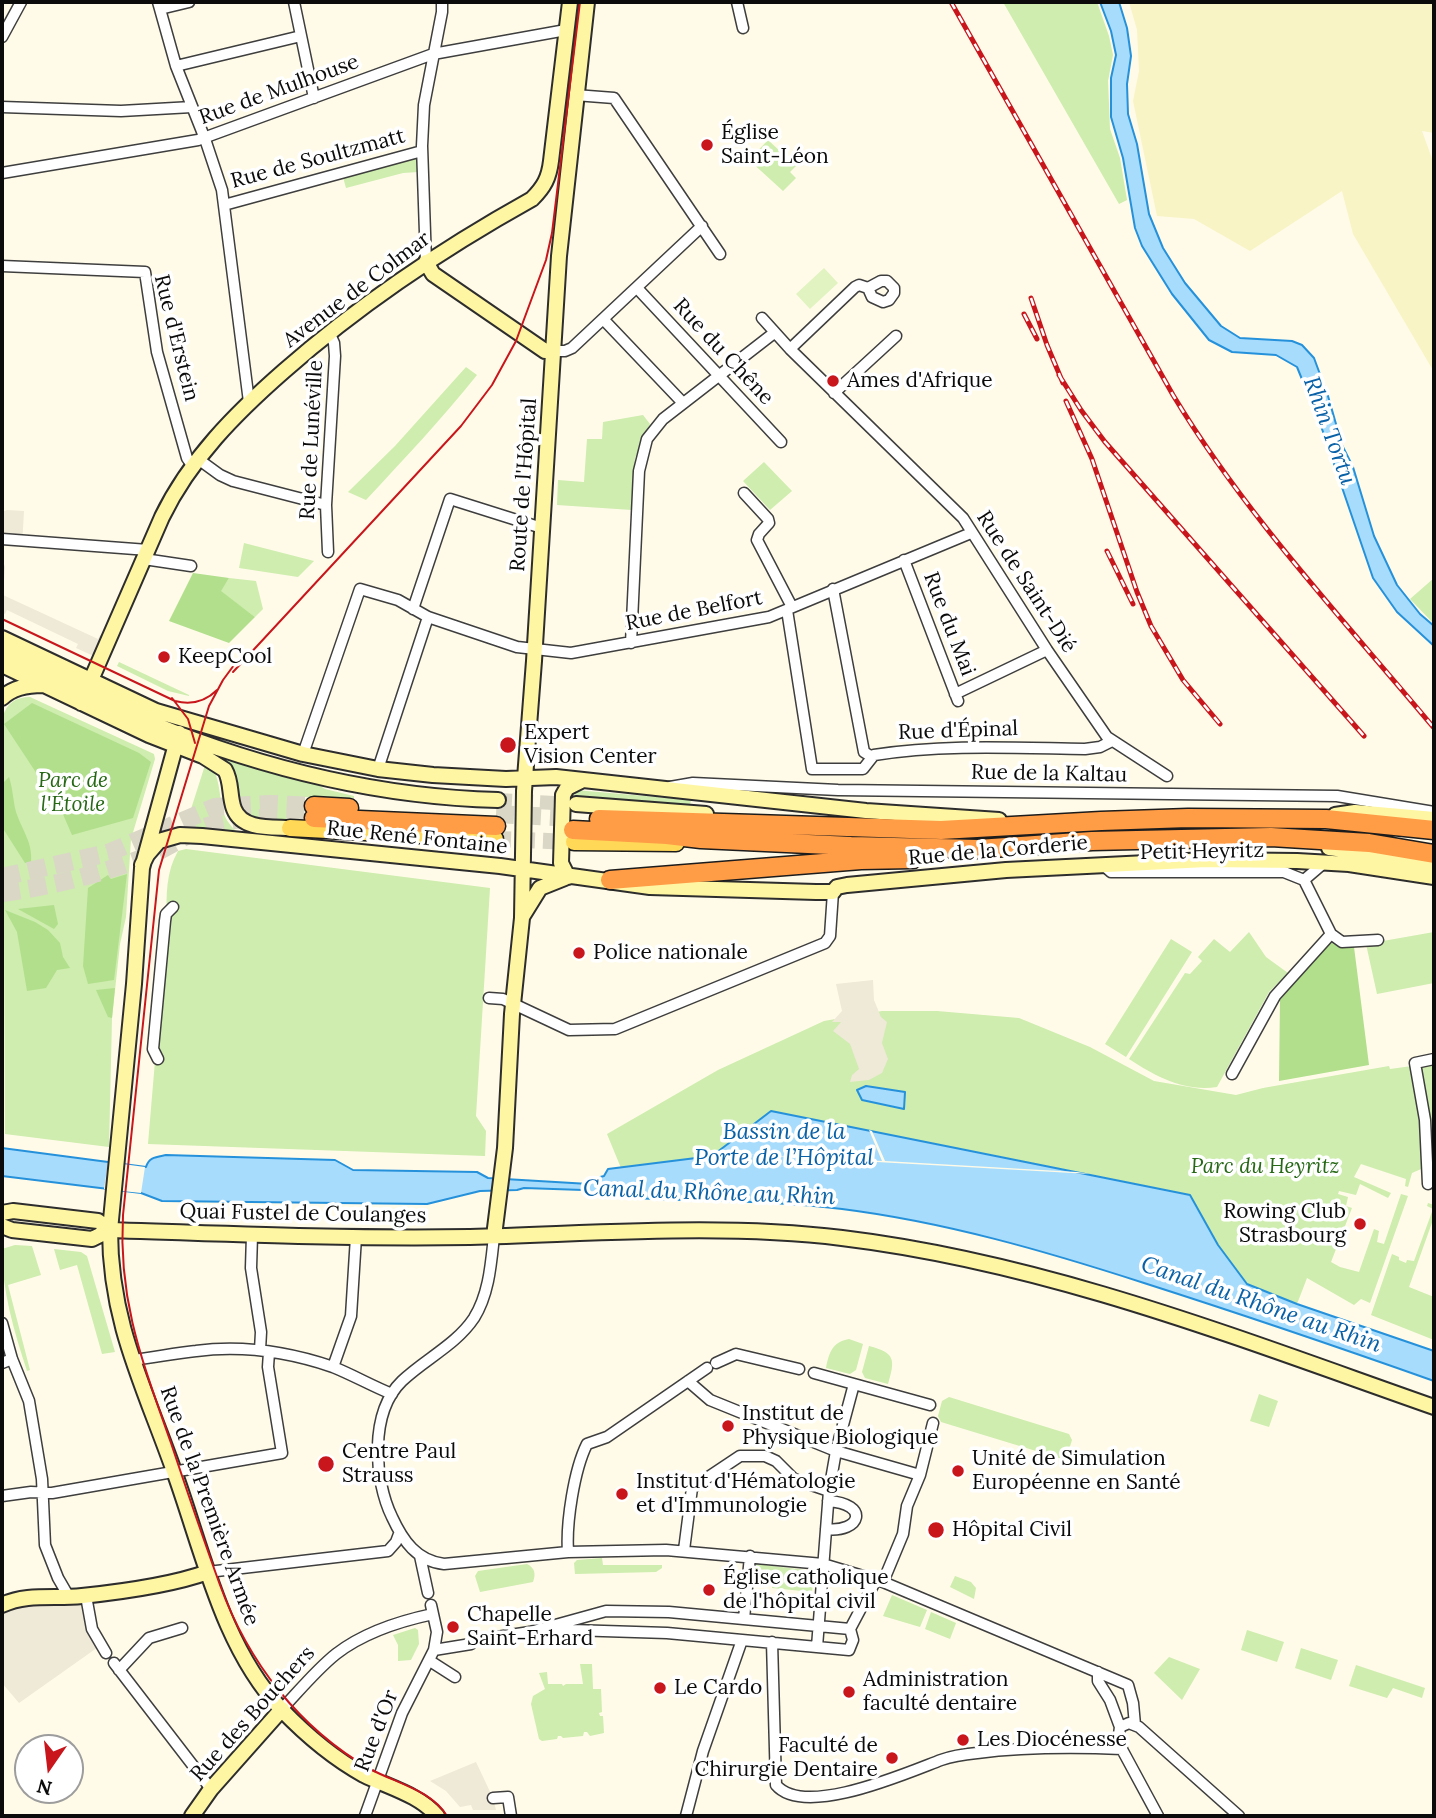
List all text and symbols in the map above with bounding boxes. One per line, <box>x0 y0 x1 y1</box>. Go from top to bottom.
street label: Rue de Mulhouse <box>196 49 362 131</box>
place label: Église Saint-Léon <box>721 120 829 170</box>
street label: Rue de Soultzmatt <box>228 124 408 194</box>
marker: Église Saint-Léon <box>699 137 715 153</box>
street label: Avenue de Colmar <box>278 226 436 354</box>
street label: Rue d'Erstein <box>148 272 204 404</box>
street label: Rue du Chêne <box>667 294 779 410</box>
street label: Rue de Lunéville <box>295 359 329 521</box>
place label: Ames d'Afrique <box>847 368 993 394</box>
marker: Ames d'Afrique <box>825 373 841 389</box>
water label: Rhin Tortu <box>1297 373 1361 489</box>
street label: Route de l'Hôpital <box>505 397 543 573</box>
street label: Rue de Saint-Dié <box>971 506 1081 658</box>
street label: Rue du Mai <box>918 568 980 680</box>
street label: Rue de Belfort <box>623 585 765 637</box>
place label: KeepCool <box>178 644 272 670</box>
marker: KeepCool <box>156 649 172 665</box>
street label: Rue d'Épinal <box>897 716 1019 746</box>
place label: Expert Vision Center <box>524 720 657 770</box>
marker: Expert Vision Center <box>498 735 518 755</box>
street label: Rue de la Kaltau <box>971 760 1127 788</box>
park label: Parc de l'Étoile <box>38 768 108 818</box>
street label: Rue René Fontaine <box>325 816 509 860</box>
street label: Rue de la Corderie <box>907 831 1089 871</box>
street label: Petit Heyritz <box>1140 838 1264 866</box>
place label: Police nationale <box>593 940 748 966</box>
marker: Police nationale <box>571 945 587 961</box>
water label: Bassin de la Porte de l’Hôpital <box>694 1118 874 1172</box>
park label: Parc du Heyritz <box>1191 1154 1339 1180</box>
water label: Canal du Rhône au Rhin <box>582 1175 836 1211</box>
street label: Quai Fustel de Coulanges <box>179 1199 427 1229</box>
place label: Rowing Club Strasbourg <box>1223 1199 1346 1249</box>
marker: Rowing Club Strasbourg <box>1352 1216 1368 1232</box>
water label: Canal du Rhône au Rhin <box>1137 1251 1385 1359</box>
street label: Rue de la Première Armée <box>154 1383 264 1629</box>
place label: Institut de Physique Biologique <box>742 1401 938 1451</box>
marker: Institut de Physique Biologique <box>720 1418 736 1434</box>
place label: Centre Paul Strauss <box>342 1439 456 1489</box>
place label: Unité de Simulation Européenne en Santé <box>972 1446 1181 1496</box>
marker: Centre Paul Strauss <box>316 1454 336 1474</box>
marker: Unité de Simulation Européenne en Santé <box>950 1463 966 1479</box>
place label: Institut d'Hématologie et d'Immunologie <box>636 1469 856 1519</box>
marker: Institut d'Hématologie et d'Immunologie <box>614 1486 630 1502</box>
place label: Hôpital Civil <box>952 1517 1072 1543</box>
marker: Hôpital Civil <box>926 1520 946 1540</box>
place label: Église catholique de l'hôpital civil <box>723 1565 889 1615</box>
marker: Église catholique de l'hôpital civil <box>701 1582 717 1598</box>
place label: Chapelle Saint-Erhard <box>467 1602 593 1652</box>
marker: Chapelle Saint-Erhard <box>445 1619 461 1635</box>
street label: Rue des Bouchers <box>186 1641 320 1787</box>
place label: Administration faculté dentaire <box>863 1667 1017 1717</box>
place label: Le Cardo <box>674 1675 762 1701</box>
marker: Le Cardo <box>652 1680 668 1696</box>
marker: Administration faculté dentaire <box>841 1684 857 1700</box>
street label: Rue d'Or <box>350 1687 404 1775</box>
place label: Les Diocénesse <box>977 1727 1127 1753</box>
marker: Les Diocénesse <box>955 1732 971 1748</box>
place label: Faculté de Chirurgie Dentaire <box>695 1733 878 1783</box>
north arrow <box>14 1734 84 1804</box>
marker: Faculté de Chirurgie Dentaire <box>884 1750 900 1766</box>
text: N <box>34 1774 54 1801</box>

